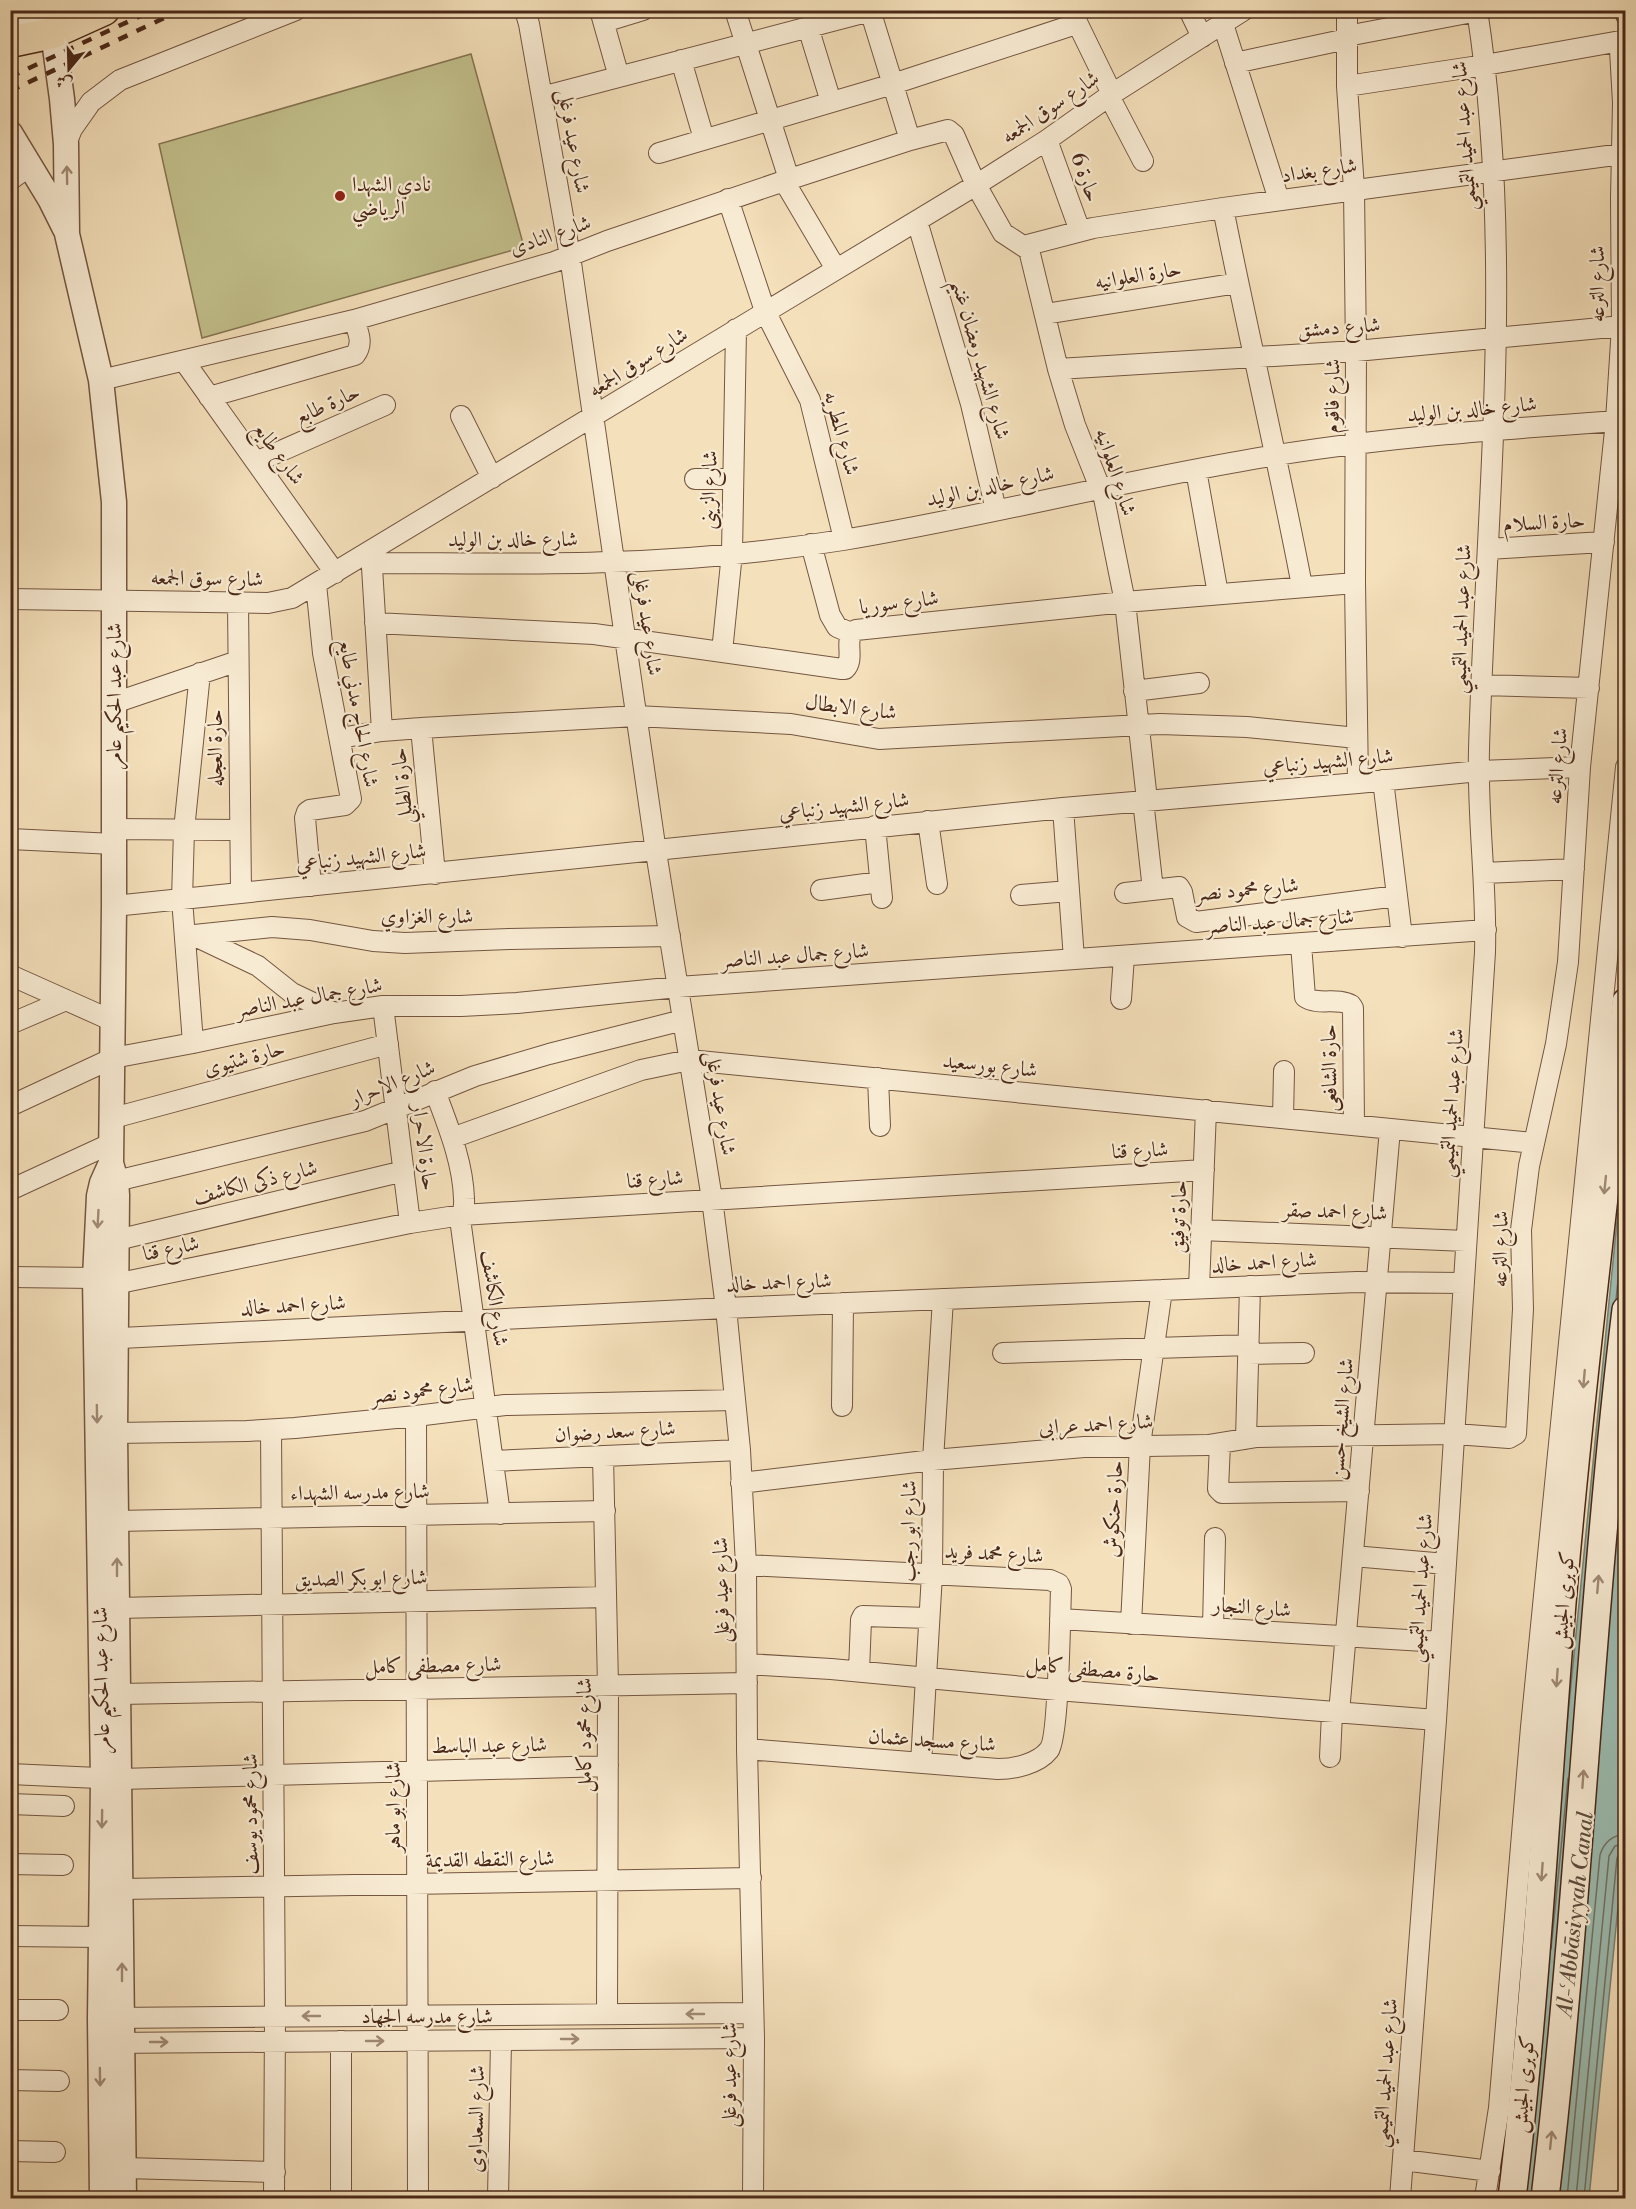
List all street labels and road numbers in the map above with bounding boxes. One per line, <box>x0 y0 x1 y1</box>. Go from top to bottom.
street label: شارع عبد الحميد التميمي <box>1447 60 1489 212</box>
street label: شارع سوق الجمعه <box>997 66 1107 153</box>
street label: شارع عيد فرغلى <box>547 87 595 196</box>
street label: حارة 6 <box>1064 149 1106 206</box>
street label: شارع بغداد <box>1280 153 1359 193</box>
street label: شارع النادى <box>506 210 596 266</box>
street label: شارع الترعه <box>1585 246 1615 322</box>
street label: حارة العلوانيه <box>1093 256 1184 296</box>
street label: شارع الشهيد رمضان غنيم <box>938 276 1015 444</box>
street label: شارع دمشق <box>1297 312 1382 348</box>
street label: شارع سوق الجمعه <box>584 322 695 407</box>
street label: شارع فاقوم <box>1319 358 1351 434</box>
street label: حارة طابع <box>291 379 366 435</box>
street label: شارع المطريه <box>813 388 865 479</box>
street label: شارع خالد بن الوليد <box>1406 391 1538 433</box>
street label: شارع طايع <box>243 417 310 493</box>
street label: شارع العلوانيه <box>1085 425 1141 521</box>
street label: شارع الزينى <box>696 450 728 530</box>
street label: شارع خالد بن الوليد <box>924 461 1057 517</box>
street label: حارة السلام <box>1502 508 1586 542</box>
street label: شارع خالد بن الوليد <box>448 527 578 557</box>
street label: شارع عبد الحميد التميمي <box>1446 544 1484 695</box>
street label: شارع سوق الجمعه <box>150 565 263 597</box>
street label: شارع عيد فرغلى <box>623 569 667 678</box>
street label: شارع سوريا <box>858 585 941 625</box>
street label: شارع عبد الحكيم عامر <box>102 623 135 769</box>
street label: شارع الحاج مدني طايع <box>327 637 384 790</box>
street label: شارع الابطال <box>803 689 898 730</box>
street label: حارة العجله <box>203 709 229 787</box>
street label: شارع الترعه <box>1542 727 1578 806</box>
street label: شارع الشهيد زنباعي <box>1262 743 1395 785</box>
street label: حارة الطبلي <box>386 746 426 825</box>
street label: شارع الشهيد زنباعي <box>778 787 911 831</box>
street label: شارع الشهيد زنباعي <box>295 838 428 882</box>
street label: شارع محمود نصر <box>1192 873 1300 912</box>
street label: شارع الغزاوي <box>381 904 473 934</box>
street label: شارع جمال عبد الناصر <box>1203 904 1355 944</box>
street label: شارع جمال عبد الناصر <box>718 938 870 978</box>
street label: شارع جمال عبد الناصر <box>232 972 385 1028</box>
street label: حارة الشافعى <box>1316 1024 1344 1112</box>
street label: شارع عبد الحميد التميمي <box>1434 1027 1476 1179</box>
street label: حارة شتيوى <box>201 1036 288 1082</box>
street label: شارع بورسعيد <box>941 1048 1039 1088</box>
street label: شارع عيد فرغلى <box>695 1049 741 1158</box>
street label: شارع الاحرار <box>344 1055 441 1117</box>
street label: حارة الاحرار <box>406 1100 442 1192</box>
street label: شارع قنا <box>1111 1137 1169 1169</box>
street label: شارع ذكى الكاشف <box>190 1154 321 1215</box>
street label: شارع قنا <box>626 1165 685 1199</box>
street label: حارة توفيق <box>1165 1180 1193 1254</box>
street label: شارع احمد صقر <box>1280 1197 1388 1231</box>
street label: شارع الترعه <box>1487 1210 1519 1288</box>
street label: شارع قنا <box>141 1230 203 1272</box>
street label: شارع احمد خالد <box>1211 1247 1318 1283</box>
street label: شارع الكاشف <box>470 1248 514 1349</box>
street label: شارع احمد خالد <box>726 1268 832 1302</box>
street label: شارع احمد خالد <box>240 1290 347 1326</box>
street label: شارع الشيخ حسن <box>1324 1357 1365 1482</box>
street label: شارع محمود نصر <box>367 1372 476 1414</box>
street label: شارع احمد عرابى <box>1038 1409 1154 1445</box>
street label: شارع سعد رضوان <box>554 1416 677 1452</box>
street label: حارة حنكوش <box>1098 1460 1130 1558</box>
street label: شارع مدرسه الشهداء <box>290 1479 430 1511</box>
street label: شارع ابو رجب <box>895 1480 927 1582</box>
street label: شارع عبد الحميد التميمي <box>1403 1512 1445 1664</box>
street label: شارع عيد فرغلى <box>708 1537 740 1643</box>
street label: شارع محمد فريد <box>944 1538 1044 1574</box>
street label: كوبرى الجيش <box>1547 1550 1581 1650</box>
street label: شارع ابو بكر الصديق <box>294 1565 428 1597</box>
street label: شارع النجار <box>1210 1592 1292 1628</box>
street label: شارع عبد الحكيم عامر <box>88 1606 123 1753</box>
street label: حارة مصطفى كامل <box>1025 1651 1161 1690</box>
street label: شارع مصطفى كامل <box>364 1652 502 1684</box>
street label: شارع محمود كامل <box>572 1677 602 1793</box>
street label: شارع مسجد عثمان <box>867 1724 997 1762</box>
street label: شارع عبد الباسط <box>431 1732 547 1764</box>
street label: شارع محمود يوسف <box>238 1753 268 1875</box>
street label: شارع ابو ماهر <box>381 1762 411 1854</box>
street label: شارع النقطه القديمة <box>425 1846 555 1878</box>
street label: شارع عبد الحميد التميمي <box>1368 1997 1410 2149</box>
street label: شارع مدرسه الجهاد <box>361 2004 493 2034</box>
street label: شارع عيد فرغلى <box>717 2022 747 2128</box>
street label: كوبرى الجيش <box>1507 2034 1541 2134</box>
street label: شارع السعداوى <box>463 2065 495 2173</box>

